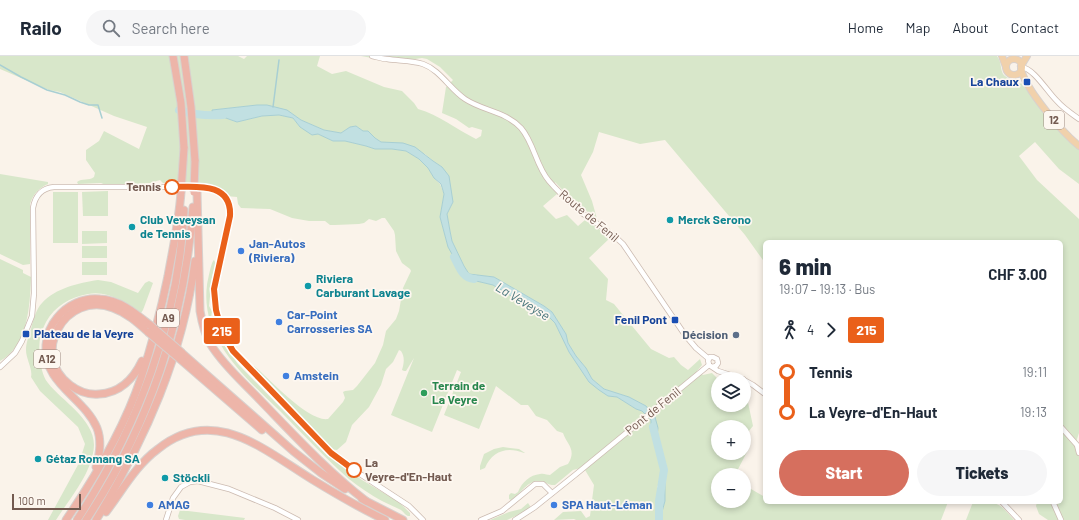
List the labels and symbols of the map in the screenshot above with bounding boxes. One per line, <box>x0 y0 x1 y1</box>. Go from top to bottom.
place label: La Chaux <box>970 74 1020 88</box>
marker: La Chaux <box>1022 77 1032 87</box>
road number: 12 <box>1044 111 1064 129</box>
place label: Tennis <box>126 179 161 193</box>
marker: Tennis <box>164 179 180 195</box>
street label: Route de Fenil <box>557 186 622 244</box>
place label: Club Veveysan de Tennis <box>140 212 216 240</box>
place label: Merck Serono <box>678 212 751 226</box>
marker: Merck Serono <box>665 215 675 225</box>
marker: Club Veveysan de Tennis <box>127 222 137 232</box>
place label: Jan-Autos (Riviera) <box>248 236 306 264</box>
marker: Jan-Autos (Riviera) <box>236 246 246 256</box>
place label: Riviera Carburant Lavage <box>316 271 411 299</box>
water label: La Veveyse <box>493 279 553 324</box>
marker: Riviera Carburant Lavage <box>303 281 313 291</box>
place label: Car-Point Carrosseries SA <box>287 307 373 335</box>
road number: A9 <box>157 309 179 327</box>
place label: Fenil Pont <box>615 312 667 326</box>
marker: Fenil Pont <box>670 315 680 325</box>
marker: Car-Point Carrosseries SA <box>274 317 284 327</box>
line badge: 215 <box>199 318 245 344</box>
place label: Plateau de la Veyre <box>34 326 134 340</box>
place label: Décision <box>682 327 728 341</box>
marker: Plateau de la Veyre <box>21 329 31 339</box>
marker: Décision <box>731 330 741 340</box>
road number: A12 <box>34 350 60 368</box>
place label: Amstein <box>294 368 339 382</box>
marker: Amstein <box>281 371 291 381</box>
place label: Terrain de La Veyre <box>432 378 486 406</box>
street label: Pont de Fenil <box>622 384 683 437</box>
marker: Terrain de La Veyre <box>419 388 429 398</box>
place label: Gétaz Romang SA <box>46 451 140 465</box>
marker: Gétaz Romang SA <box>33 454 43 464</box>
place label: La Veyre-d'En-Haut <box>365 455 453 483</box>
marker: La Veyre-d'En-Haut <box>346 462 362 478</box>
place label: Stöckli <box>173 470 210 484</box>
marker: Stöckli <box>160 473 170 483</box>
scale bar <box>12 492 81 511</box>
place label: AMAG <box>158 497 190 511</box>
place label: SPA Haut-Léman <box>562 497 652 511</box>
marker: AMAG <box>145 500 155 510</box>
marker: SPA Haut-Léman <box>549 500 559 510</box>

